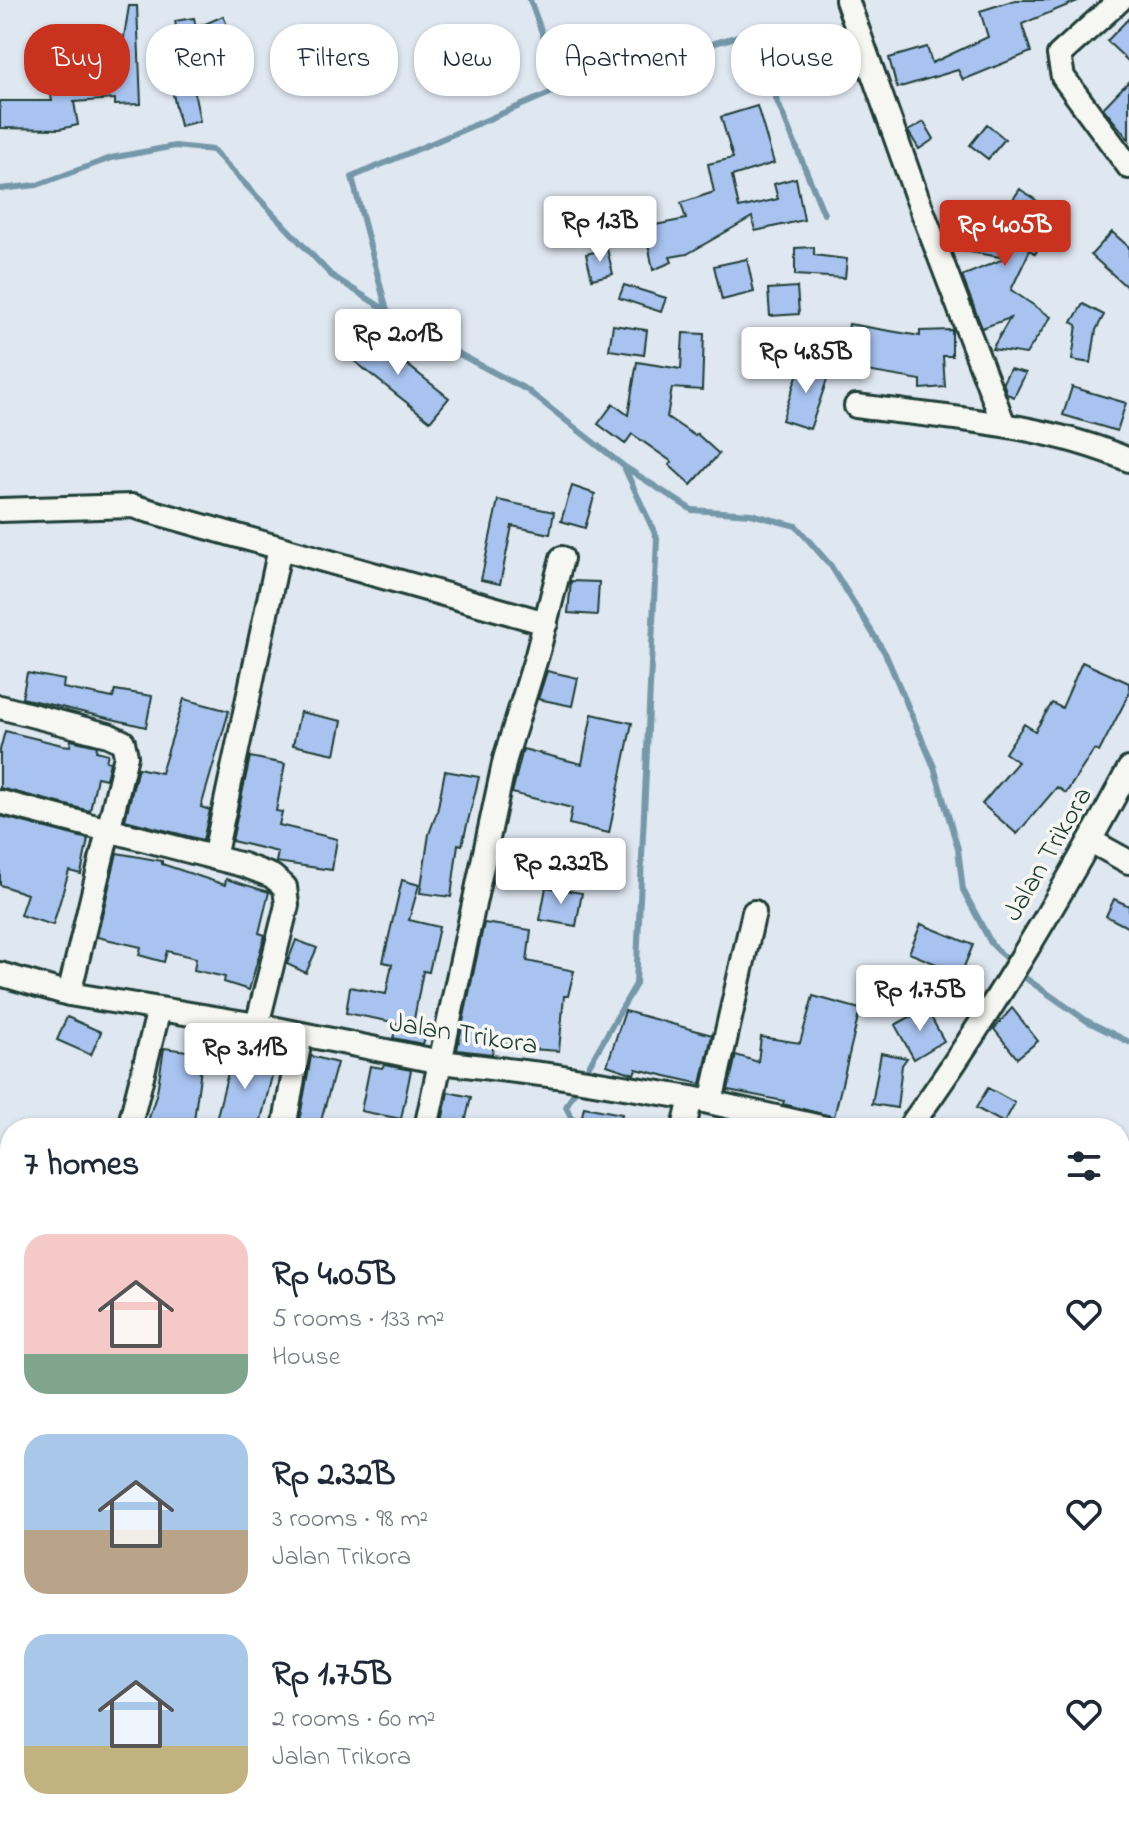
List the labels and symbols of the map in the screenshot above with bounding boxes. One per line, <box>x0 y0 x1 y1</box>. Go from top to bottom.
pin: Rp 1.3B <box>526 196 674 264</box>
pin: Rp 4.05B <box>922 200 1088 268</box>
pin: Rp 2.01B <box>315 309 481 377</box>
pin: Rp 4.85B <box>723 327 889 395</box>
street label: Jalan Trikora <box>994 780 1104 930</box>
pin: Rp 2.32B <box>478 838 644 906</box>
pin: Rp 1.75B <box>837 965 1003 1033</box>
street label: Jalan Trikora <box>386 1003 541 1067</box>
pin: Rp 3.11B <box>162 1023 328 1091</box>

